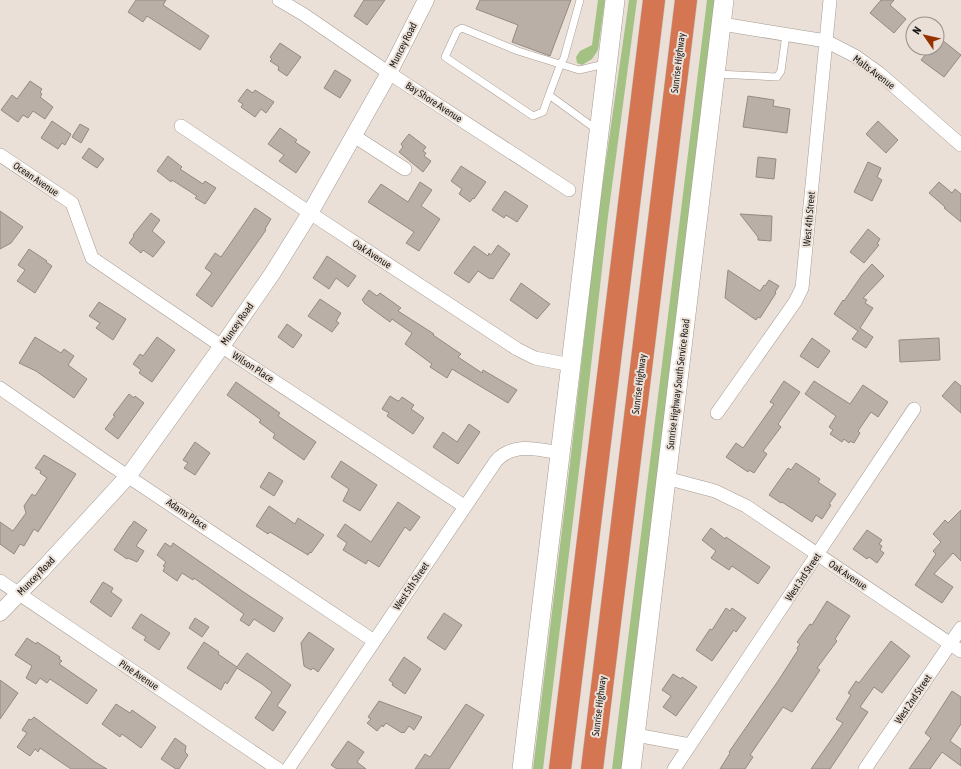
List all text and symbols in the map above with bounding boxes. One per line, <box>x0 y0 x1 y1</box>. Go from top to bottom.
north arrow <box>905 16 945 56</box>
street label: Muncey Road <box>387 20 419 69</box>
text: N <box>910 24 924 36</box>
street label: Sunrise Highway <box>669 32 687 94</box>
street label: Malts Avenue <box>851 53 897 92</box>
street label: Bay Shore Avenue <box>404 80 465 125</box>
street label: Ocean Avenue <box>11 160 61 199</box>
street label: West 4th Street <box>801 191 817 247</box>
street label: Oak Avenue <box>351 237 394 271</box>
street label: Muncey Road <box>218 301 256 347</box>
street label: Sunrise Highway South Service Road <box>665 318 692 450</box>
street label: Wilson Place <box>230 350 276 385</box>
street label: Sunrise Highway <box>630 353 648 415</box>
street label: Adams Place <box>165 496 210 532</box>
street label: West 3rd Street <box>783 551 823 603</box>
street label: Muncey Road <box>15 554 57 597</box>
street label: Oak Avenue <box>827 558 870 592</box>
street label: West 5th Street <box>391 560 431 612</box>
street label: Pine Avenue <box>117 658 161 693</box>
street label: West 2nd Street <box>893 672 934 726</box>
street label: Sunrise Highway <box>590 675 608 737</box>

